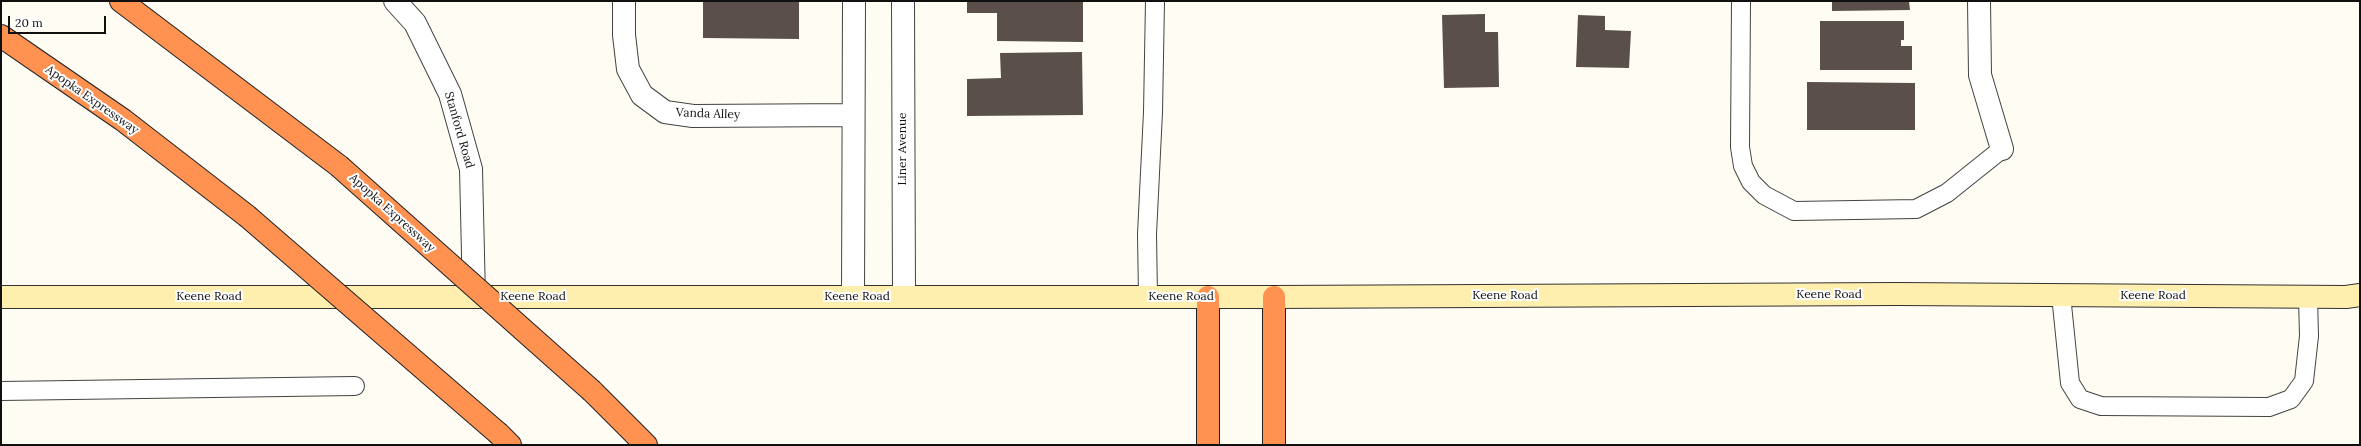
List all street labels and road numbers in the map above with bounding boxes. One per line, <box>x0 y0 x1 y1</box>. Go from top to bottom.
street label: Apopka Expressway <box>43 62 141 138</box>
street label: Stanford Road <box>441 90 477 170</box>
street label: Vanda Alley <box>676 106 740 122</box>
street label: Liner Avenue <box>896 112 910 186</box>
street label: Apopka Expressway <box>346 171 438 255</box>
street label: Keene Road <box>1796 288 1862 302</box>
street label: Keene Road <box>1472 289 1538 303</box>
street label: Keene Road <box>2120 289 2186 303</box>
street label: Keene Road <box>176 290 242 304</box>
street label: Keene Road <box>500 290 566 304</box>
street label: Keene Road <box>824 290 890 304</box>
street label: Keene Road <box>1148 290 1214 304</box>

